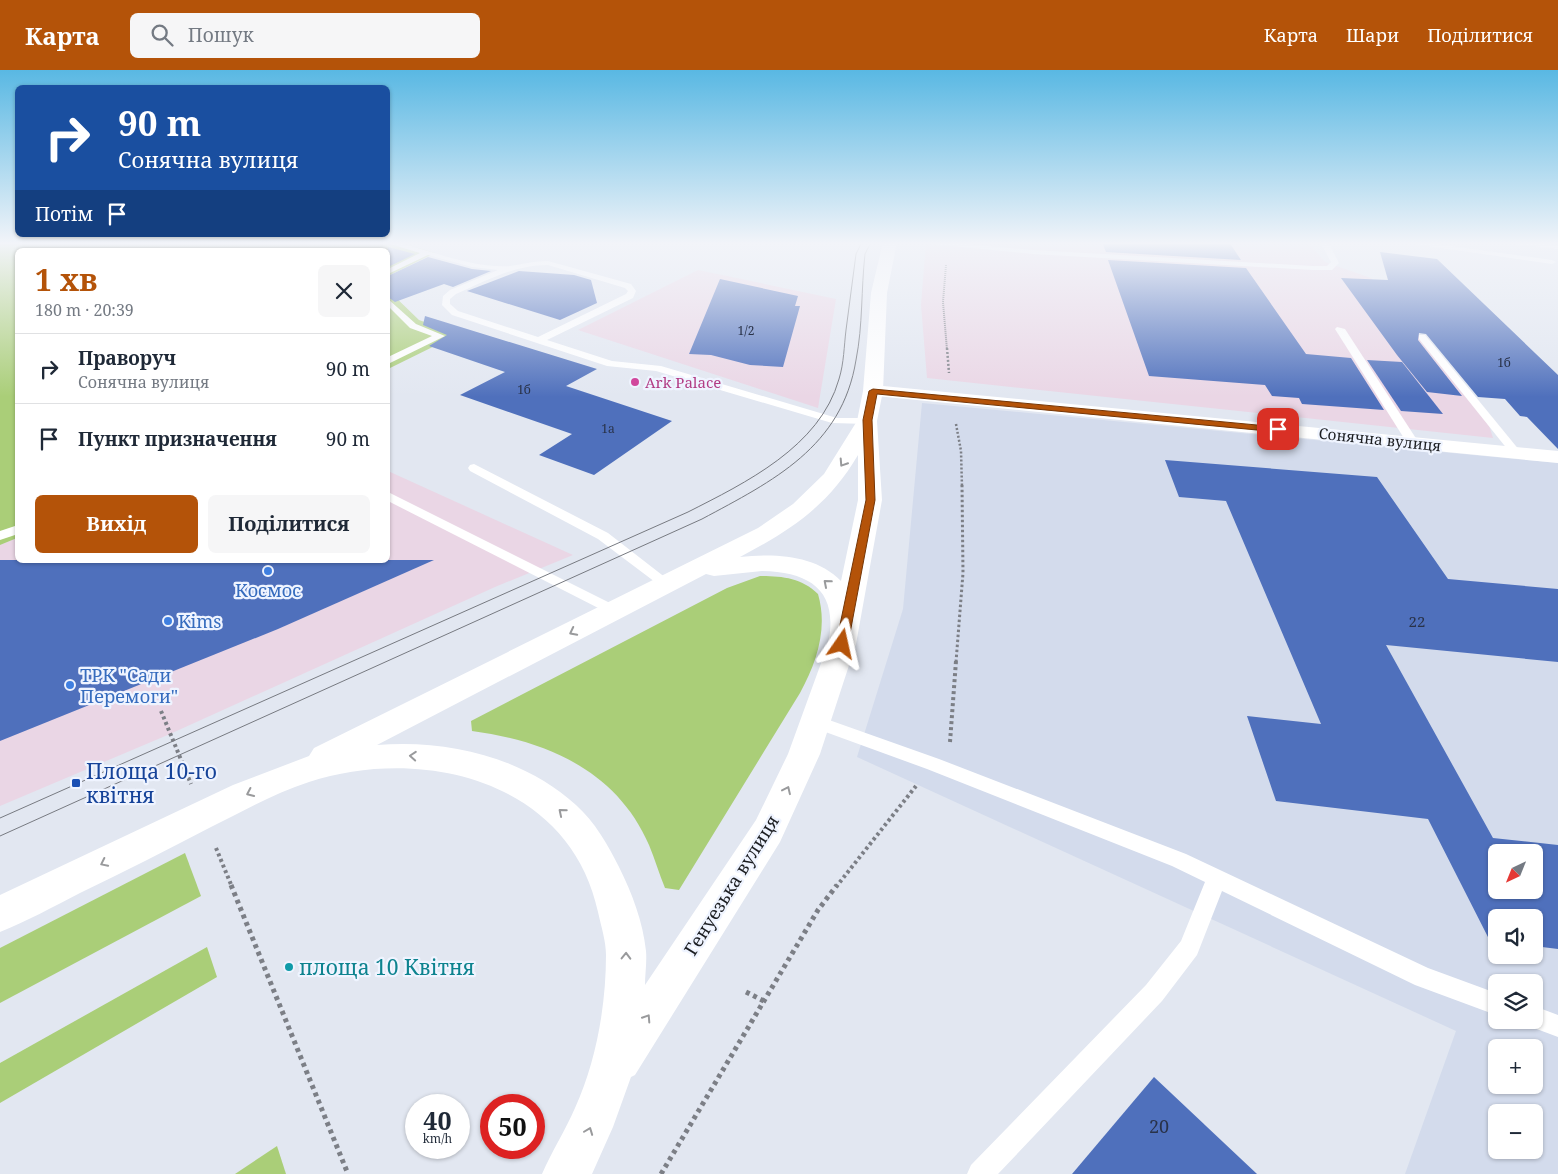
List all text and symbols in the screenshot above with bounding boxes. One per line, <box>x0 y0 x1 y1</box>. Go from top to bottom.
search box <box>130 13 480 58</box>
text: Карта <box>25 19 100 52</box>
icon: search <box>148 21 176 49</box>
text: Пошук <box>188 22 254 48</box>
text: Карта <box>1264 23 1318 47</box>
text: Шари <box>1346 23 1399 47</box>
text: Поділитися <box>1427 23 1533 47</box>
text: 90 m <box>118 99 201 146</box>
icon: right <box>35 105 100 170</box>
text: Сонячна вулиця <box>118 144 299 174</box>
icon: arrive <box>103 200 131 228</box>
text: Потім <box>35 201 93 227</box>
text: 1 хв <box>35 259 97 300</box>
button: close <box>318 265 370 317</box>
text: 180 m · 20:39 <box>35 299 134 321</box>
house number: 1/2 <box>738 322 754 339</box>
text: Праворуч <box>78 345 176 371</box>
house number: 1б <box>1497 354 1511 371</box>
icon: right <box>35 355 63 383</box>
text: 90 m <box>326 356 370 382</box>
text: Сонячна вулиця <box>78 371 209 393</box>
place label: Ark Palace <box>645 372 721 392</box>
marker: Ark Palace <box>629 376 641 388</box>
house number: 1б <box>517 381 531 398</box>
pin <box>1257 408 1299 450</box>
icon: arrive <box>1264 415 1292 443</box>
house number: 1а <box>601 420 615 437</box>
street label: Сонячна вулиця <box>1318 423 1442 455</box>
icon: arrive <box>35 425 63 453</box>
text: Пункт призначення <box>78 426 277 452</box>
text: 90 m <box>326 426 370 452</box>
one-way arrow <box>840 457 850 466</box>
button: Вихід <box>35 495 198 553</box>
button: Поділитися <box>208 495 370 553</box>
marker: Космос <box>262 565 274 577</box>
place label: Космос <box>235 578 301 602</box>
one-way arrow <box>824 580 833 589</box>
place label: Kims <box>178 609 222 633</box>
house number: 22 <box>1409 611 1425 631</box>
marker: Kims <box>162 615 174 627</box>
position arrow <box>815 617 867 669</box>
one-way arrow <box>570 626 579 636</box>
place label: ТРК "Сади Перемоги" <box>80 663 178 708</box>
marker: ТРК "Сади Перемоги" <box>64 679 76 691</box>
one-way arrow <box>409 751 417 762</box>
place label: Площа 10-го квітня <box>86 757 217 809</box>
marker: Площа 10-го квітня <box>70 777 82 789</box>
one-way arrow <box>246 787 255 797</box>
one-way arrow <box>781 787 791 796</box>
one-way arrow <box>558 809 567 818</box>
street label: Генуезька вулиця <box>678 810 784 960</box>
north arrow <box>1488 844 1542 899</box>
map controls <box>1488 844 1543 1159</box>
one-way arrow <box>100 857 109 867</box>
button: sound <box>1488 909 1543 964</box>
one-way arrow <box>621 952 631 960</box>
place label: площа 10 Квітня <box>299 953 475 981</box>
marker: площа 10 Квітня <box>283 961 295 973</box>
button: layers <box>1488 974 1543 1029</box>
one-way arrow <box>641 1014 650 1024</box>
button: + <box>1488 1039 1543 1094</box>
speed limit sign: 50 <box>480 1094 545 1159</box>
text: 40 <box>423 1103 452 1137</box>
button: − <box>1488 1104 1543 1159</box>
house number: 20 <box>1149 1114 1169 1138</box>
one-way arrow <box>583 1127 593 1136</box>
text: km/h <box>423 1130 452 1147</box>

